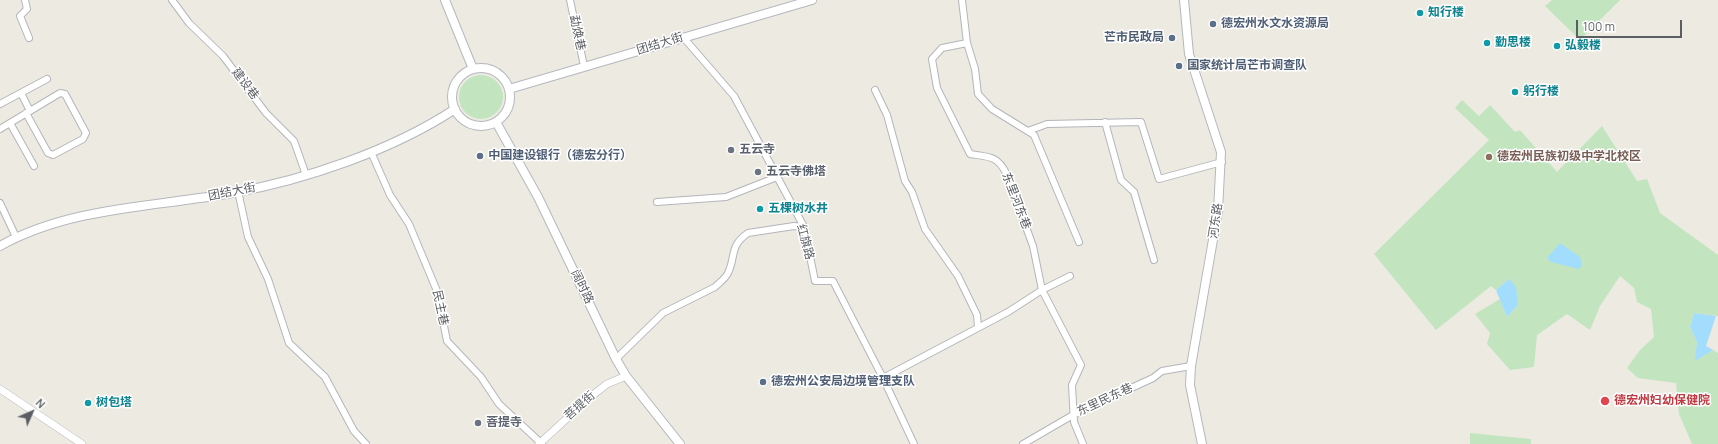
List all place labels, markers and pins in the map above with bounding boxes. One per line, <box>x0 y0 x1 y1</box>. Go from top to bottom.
place label: 知行楼 <box>1428 6 1464 20</box>
marker: 知行楼 <box>1415 8 1425 18</box>
place label: 德宏州水文水资源局 <box>1221 17 1329 31</box>
marker: 德宏州水文水资源局 <box>1208 19 1218 29</box>
place label: 芒市民政局 <box>1104 31 1164 45</box>
marker: 芒市民政局 <box>1167 33 1177 43</box>
place label: 勤思楼 <box>1495 36 1531 50</box>
marker: 勤思楼 <box>1482 38 1492 48</box>
place label: 弘毅楼 <box>1565 39 1601 53</box>
marker: 弘毅楼 <box>1552 41 1562 51</box>
place label: 国家统计局芒市调查队 <box>1187 59 1307 73</box>
marker: 国家统计局芒市调查队 <box>1174 61 1184 71</box>
place label: 躬行楼 <box>1523 85 1559 99</box>
marker: 躬行楼 <box>1510 87 1520 97</box>
place label: 五云寺 <box>739 143 775 157</box>
marker: 五云寺 <box>726 145 736 155</box>
place label: 中国建设银行（德宏分行） <box>488 149 632 163</box>
place label: 德宏州民族初级中学北校区 <box>1497 150 1641 164</box>
marker: 中国建设银行（德宏分行） <box>475 151 485 161</box>
marker: 德宏州民族初级中学北校区 <box>1484 152 1494 162</box>
place label: 五云寺佛塔 <box>766 165 826 179</box>
marker: 五云寺佛塔 <box>753 167 763 177</box>
place label: 五棵树水井 <box>768 202 828 216</box>
marker: 五棵树水井 <box>755 204 765 214</box>
place label: 德宏州公安局边境管理支队 <box>771 375 915 389</box>
marker: 德宏州公安局边境管理支队 <box>758 377 768 387</box>
place label: 德宏州妇幼保健院 <box>1614 394 1710 408</box>
marker: 德宏州妇幼保健院 <box>1599 395 1611 407</box>
place label: 树包塔 <box>96 396 132 410</box>
marker: 树包塔 <box>83 398 93 408</box>
place label: 菩提寺 <box>486 416 522 430</box>
marker: 菩提寺 <box>473 418 483 428</box>

